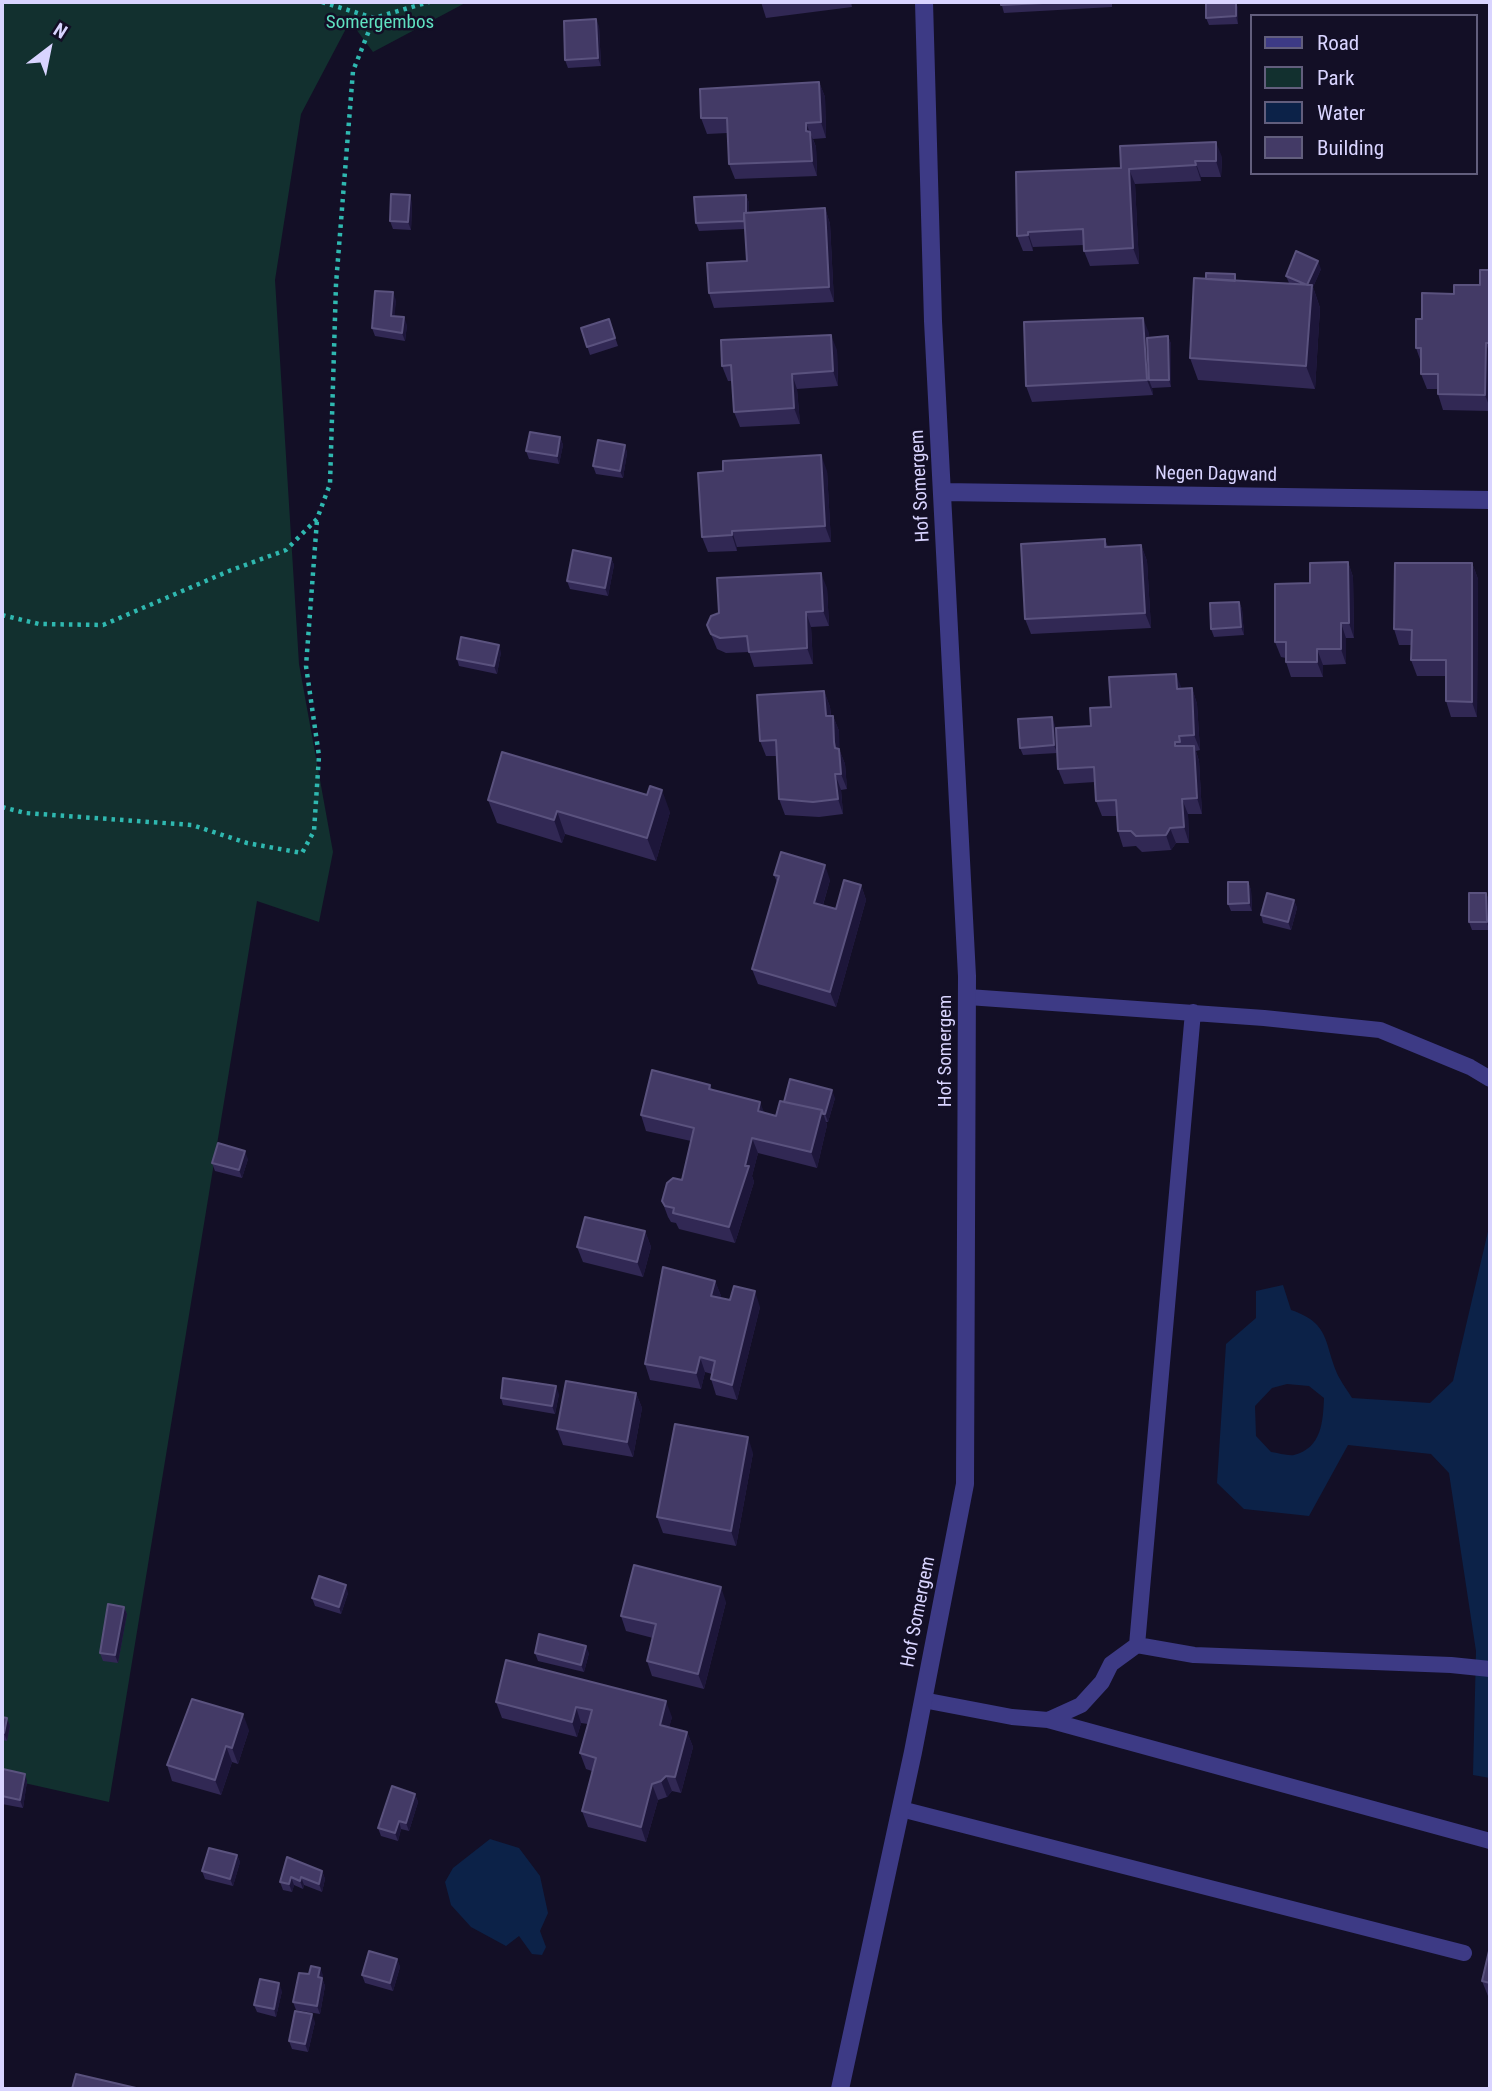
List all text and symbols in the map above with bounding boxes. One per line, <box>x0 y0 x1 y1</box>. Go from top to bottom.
park label: Somergembos <box>326 12 434 34</box>
north arrow <box>14 14 84 84</box>
legend <box>1250 14 1478 175</box>
text: N <box>49 18 71 44</box>
text: Road <box>1317 31 1359 55</box>
text: Park <box>1317 66 1354 90</box>
text: Water <box>1317 101 1365 125</box>
text: Building <box>1317 136 1384 160</box>
street label: Hof Somergem <box>907 429 935 543</box>
street label: Negen Dagwand <box>1155 463 1277 487</box>
street label: Hof Somergem <box>935 995 957 1107</box>
street label: Hof Somergem <box>897 1555 941 1669</box>

